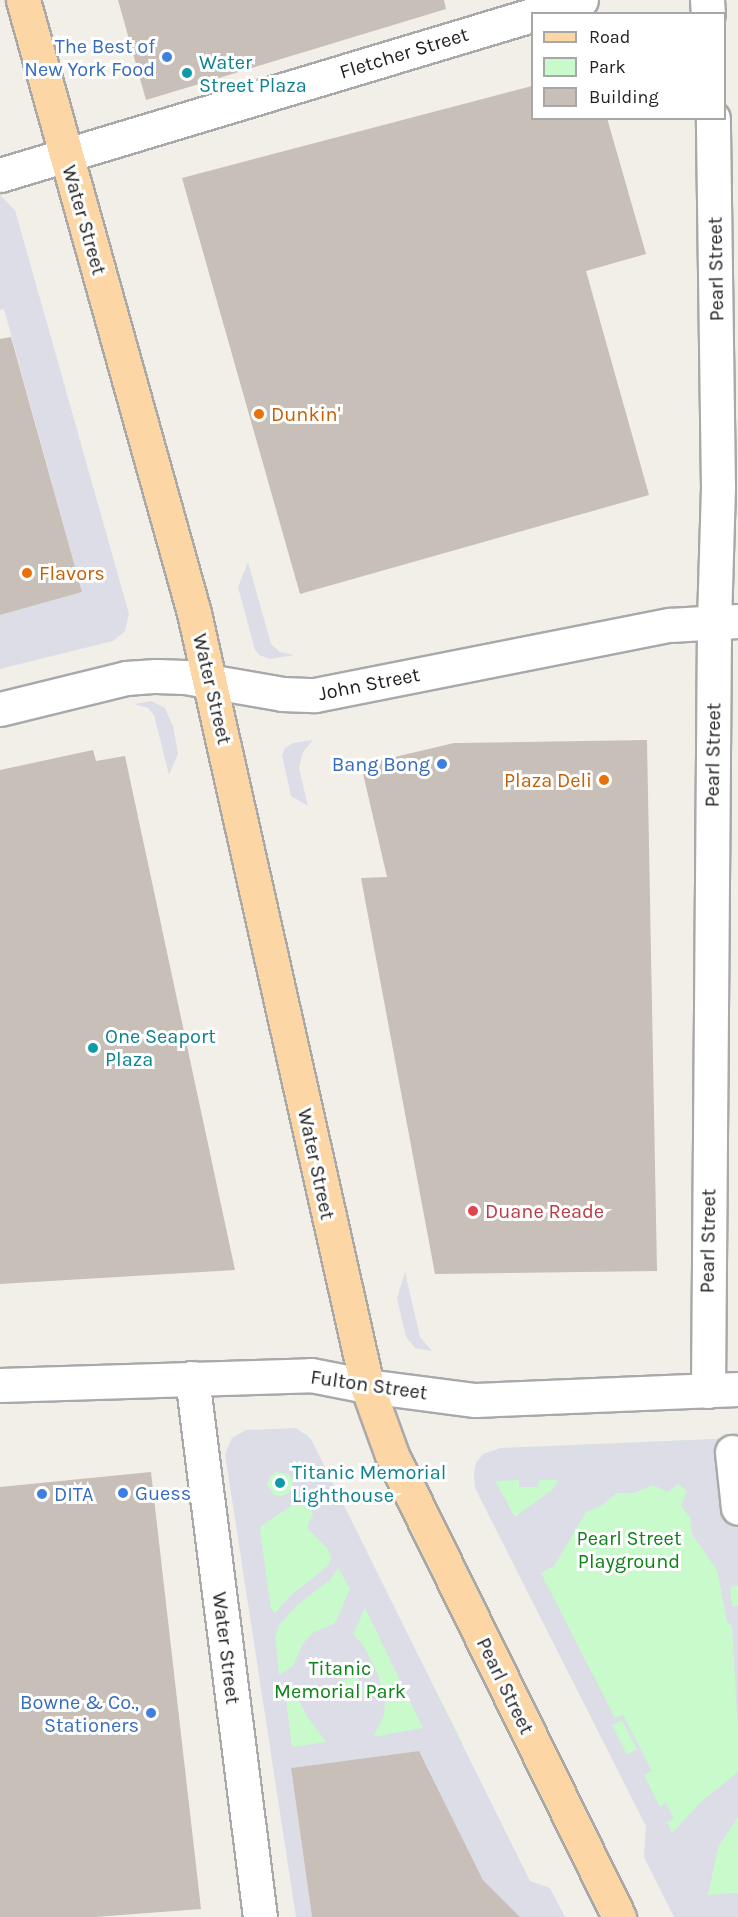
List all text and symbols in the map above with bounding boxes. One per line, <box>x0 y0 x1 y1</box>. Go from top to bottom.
legend <box>531 12 726 120</box>
street label: Fletcher Street <box>337 22 471 84</box>
text: Road <box>589 26 630 48</box>
place label: The Best of New York Food <box>24 34 155 81</box>
marker: The Best of New York Food <box>160 50 174 64</box>
place label: Water Street Plaza <box>199 50 307 97</box>
text: Park <box>589 56 626 78</box>
marker: Water Street Plaza <box>180 66 194 80</box>
text: Building <box>589 86 659 108</box>
street label: Water Street <box>57 162 111 278</box>
street label: Pearl Street <box>703 216 729 322</box>
place label: Dunkin' <box>271 402 340 426</box>
marker: Dunkin' <box>252 407 266 421</box>
place label: Flavors <box>39 561 105 585</box>
marker: Flavors <box>20 566 34 580</box>
street label: Water Street <box>188 631 236 747</box>
street label: John Street <box>316 662 422 706</box>
street label: Pearl Street <box>700 702 726 808</box>
place label: Bang Bong <box>332 752 430 776</box>
marker: Bang Bong <box>435 757 449 771</box>
place label: Plaza Deli <box>504 768 592 792</box>
marker: Plaza Deli <box>597 773 611 787</box>
place label: One Seaport Plaza <box>105 1024 216 1071</box>
marker: One Seaport Plaza <box>86 1041 100 1055</box>
street label: Water Street <box>293 1106 339 1222</box>
street label: Pearl Street <box>695 1188 721 1294</box>
place label: Duane Reade <box>485 1199 604 1223</box>
marker: Duane Reade <box>466 1204 480 1218</box>
street label: Fulton Street <box>309 1365 429 1405</box>
place label: Titanic Memorial Lighthouse <box>292 1460 446 1507</box>
marker: Titanic Memorial Lighthouse <box>273 1476 287 1490</box>
place label: Guess <box>135 1481 191 1505</box>
place label: DITA <box>54 1482 93 1506</box>
marker: Guess <box>116 1486 130 1500</box>
marker: DITA <box>35 1487 49 1501</box>
park label: Pearl Street Playground <box>577 1527 681 1574</box>
street label: Water Street <box>207 1590 245 1706</box>
street label: Pearl Street <box>471 1634 539 1738</box>
park label: Titanic Memorial Park <box>274 1657 406 1704</box>
place label: Bowne & Co., Stationers <box>20 1690 139 1737</box>
marker: Bowne & Co., Stationers <box>144 1706 158 1720</box>

